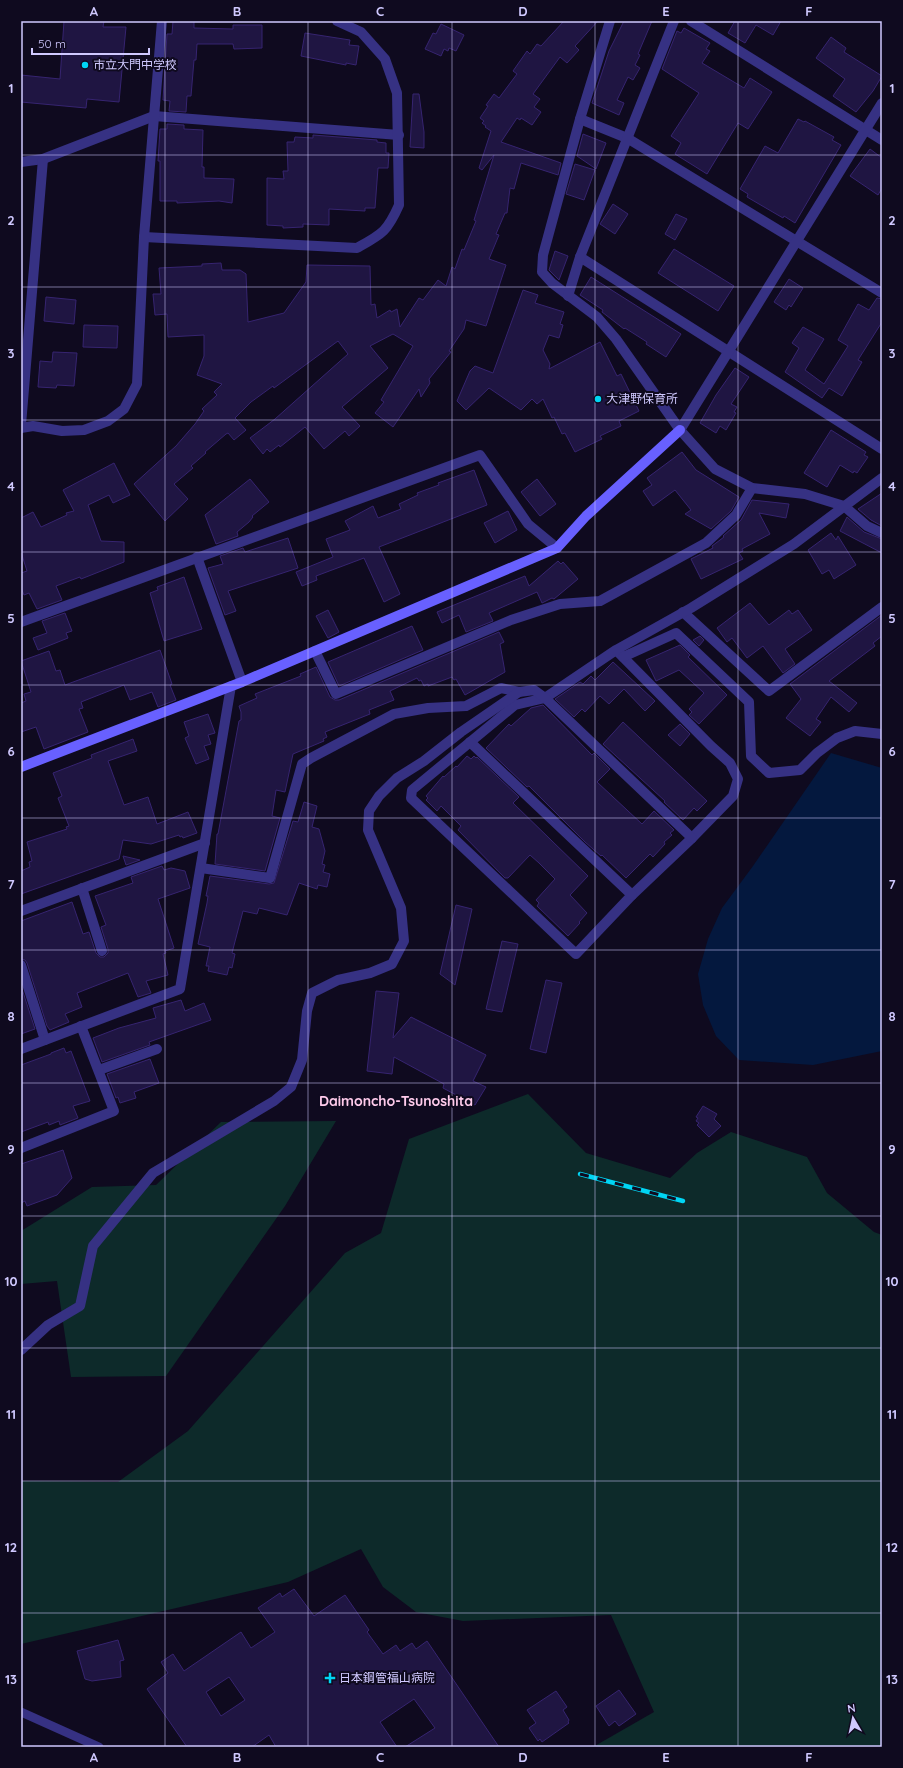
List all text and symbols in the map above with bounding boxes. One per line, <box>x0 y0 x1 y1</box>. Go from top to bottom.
text: A <box>90 3 99 19</box>
text: B <box>233 3 241 19</box>
text: C <box>376 3 384 19</box>
text: D <box>518 3 528 19</box>
text: E <box>662 3 670 19</box>
text: F <box>805 3 813 19</box>
scale bar <box>32 30 149 56</box>
text: 50 m <box>38 36 66 51</box>
place label: 市立大門中学校 <box>93 57 177 72</box>
marker: 市立大門中学校 <box>80 60 90 70</box>
text: 1 <box>8 80 14 96</box>
text: 1 <box>889 80 895 96</box>
text: 2 <box>7 212 15 228</box>
text: 2 <box>888 212 896 228</box>
text: 3 <box>8 345 15 361</box>
text: 3 <box>889 345 896 361</box>
place label: 大津野保育所 <box>606 391 678 406</box>
marker: 大津野保育所 <box>593 394 603 404</box>
text: 4 <box>7 478 15 494</box>
text: 4 <box>888 478 896 494</box>
text: 5 <box>7 610 15 626</box>
text: 5 <box>888 610 896 626</box>
text: 6 <box>7 743 15 759</box>
text: 6 <box>888 743 896 759</box>
text: 7 <box>7 876 15 892</box>
text: 7 <box>888 876 896 892</box>
text: 8 <box>7 1008 15 1024</box>
text: 8 <box>888 1008 896 1024</box>
district label: Daimoncho-Tsunoshita <box>319 1092 473 1110</box>
text: 9 <box>7 1141 15 1157</box>
text: 9 <box>888 1141 896 1157</box>
text: 10 <box>4 1273 18 1289</box>
text: 10 <box>885 1273 899 1289</box>
text: 11 <box>6 1406 16 1422</box>
text: 11 <box>887 1406 897 1422</box>
text: 12 <box>5 1539 17 1555</box>
text: 12 <box>886 1539 898 1555</box>
place label: 日本鋼管福山病院 <box>339 1670 435 1685</box>
text: 13 <box>5 1671 17 1687</box>
text: 13 <box>886 1671 898 1687</box>
marker: 日本鋼管福山病院 <box>324 1672 336 1684</box>
north arrow <box>833 1698 873 1738</box>
text: N <box>846 1701 857 1716</box>
text: A <box>90 1749 99 1765</box>
text: B <box>233 1749 241 1765</box>
text: C <box>376 1749 384 1765</box>
text: D <box>518 1749 528 1765</box>
text: E <box>662 1749 670 1765</box>
text: F <box>805 1749 813 1765</box>

